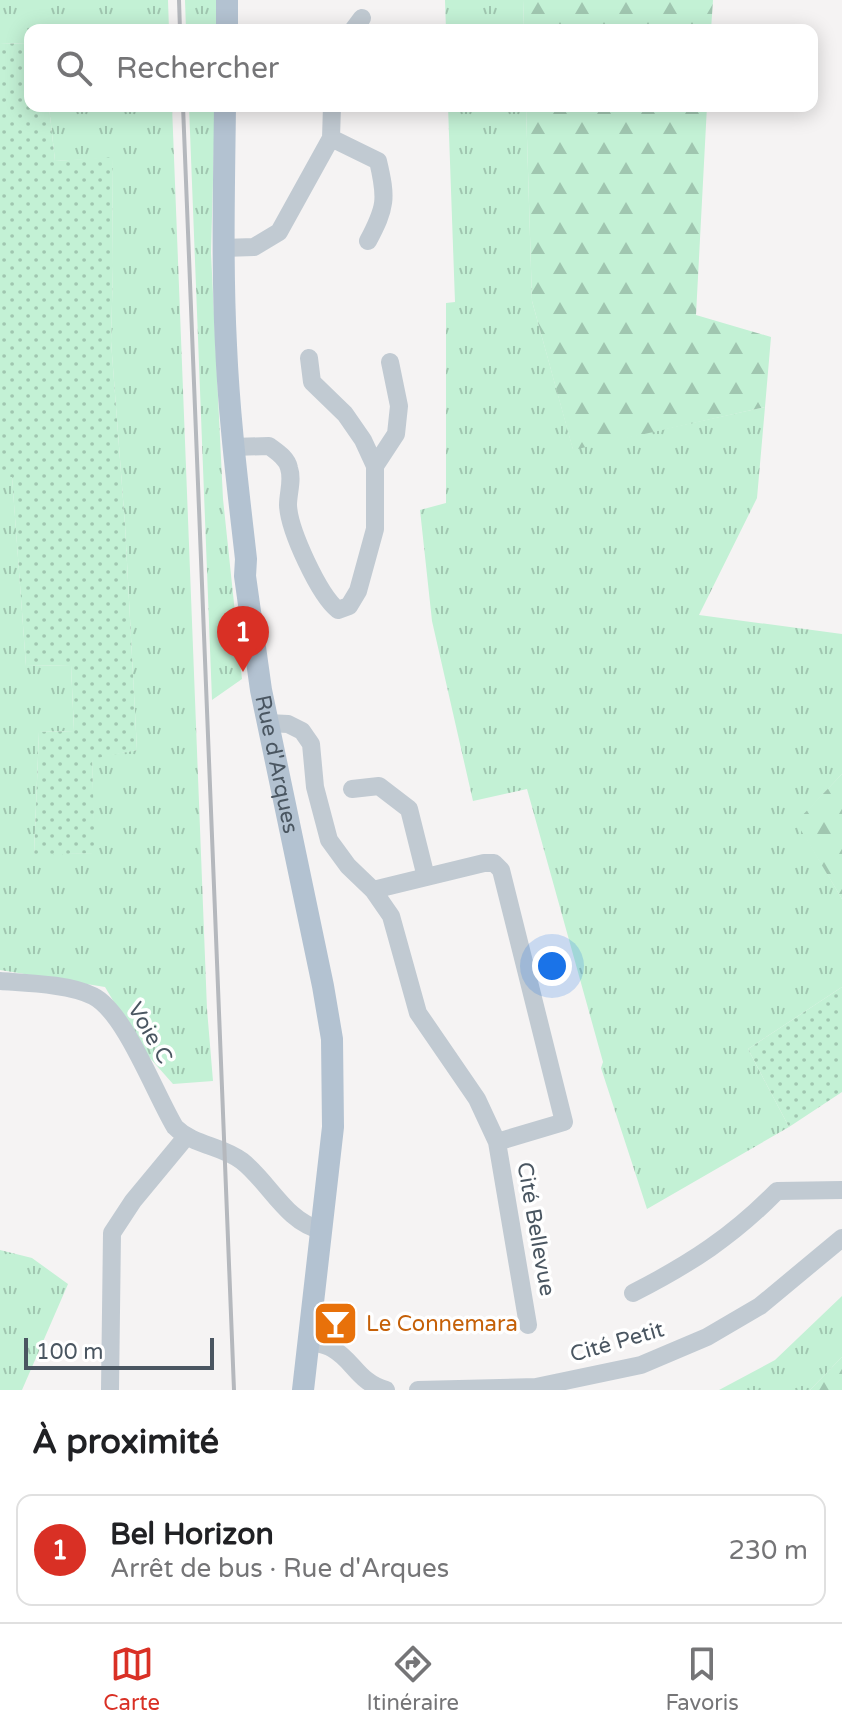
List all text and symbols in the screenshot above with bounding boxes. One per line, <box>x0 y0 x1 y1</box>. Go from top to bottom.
search box <box>24 24 818 112</box>
icon: search <box>52 46 96 90</box>
text: Rechercher <box>116 50 279 87</box>
pin: 1 <box>217 606 269 672</box>
street label: Rue d'Arques <box>249 693 304 836</box>
your location <box>532 946 572 986</box>
street label: Voie C <box>122 998 178 1068</box>
street label: Cité Bellevue <box>511 1160 561 1298</box>
bar icon: Le Connemara <box>311 1300 359 1348</box>
place label: Le Connemara <box>366 1311 518 1337</box>
street label: Cité Petit <box>567 1316 667 1368</box>
scale bar <box>24 1334 214 1370</box>
text: 100 m <box>36 1339 103 1365</box>
text: À proximité <box>32 1422 219 1463</box>
text: Bel Horizon <box>110 1516 274 1553</box>
text: 1 <box>52 1535 68 1566</box>
text: 230 m <box>728 1535 808 1566</box>
text: Arrêt de bus · Rue d'Arques <box>110 1553 449 1584</box>
tab: Carte <box>103 1642 160 1716</box>
tab: Itinéraire <box>367 1642 459 1716</box>
tab: Favoris <box>666 1642 739 1716</box>

